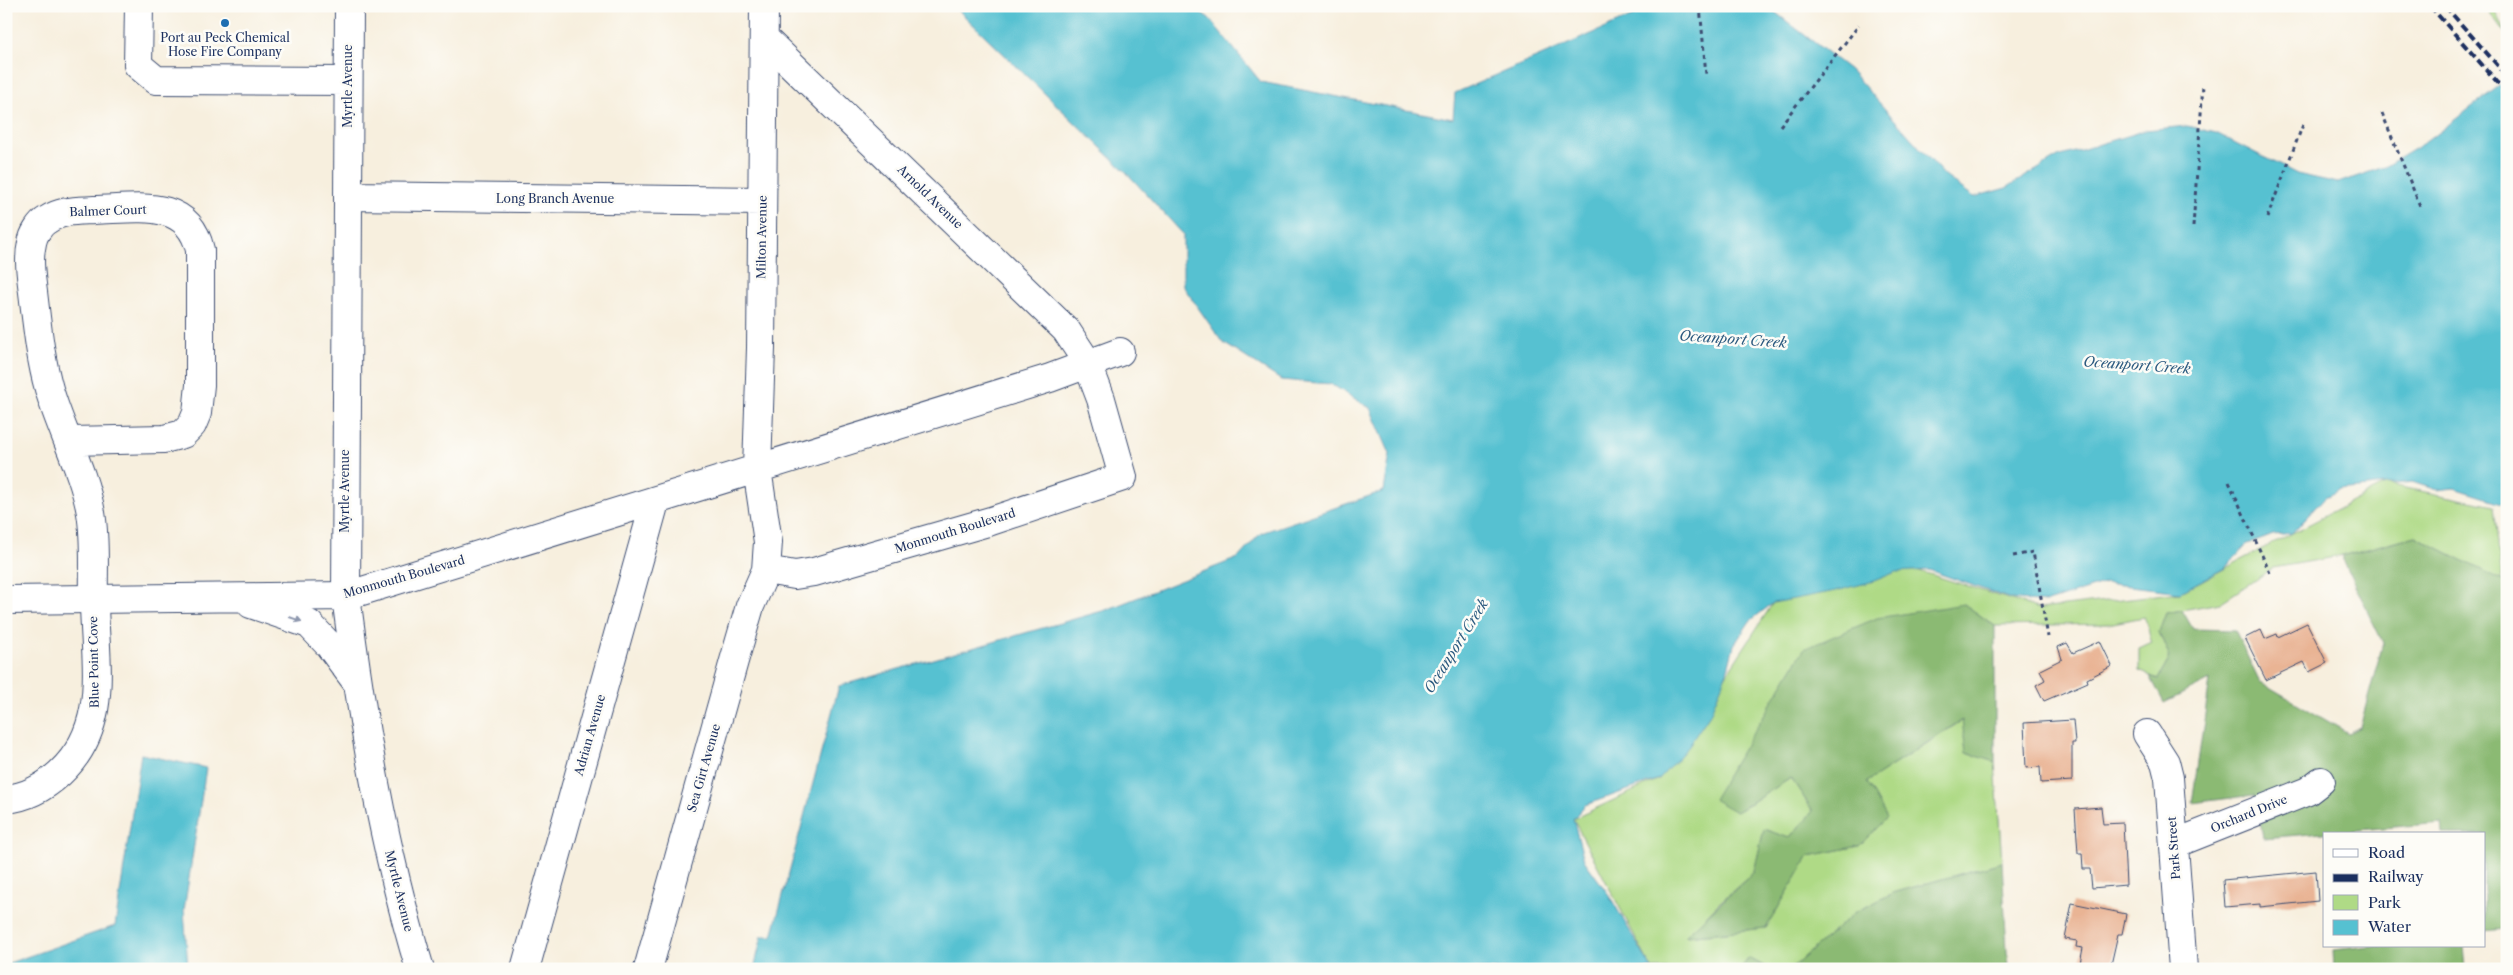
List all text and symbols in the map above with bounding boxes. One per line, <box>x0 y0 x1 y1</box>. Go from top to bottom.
marker: Port au Peck Chemical Hose Fire Company <box>219 17 231 29</box>
place label: Port au Peck Chemical Hose Fire Company <box>160 30 290 59</box>
street label: Myrtle Avenue <box>340 44 355 128</box>
street label: Arnold Avenue <box>894 161 966 232</box>
street label: Long Branch Avenue <box>496 191 615 206</box>
street label: Milton Avenue <box>753 195 770 279</box>
street label: Balmer Court <box>69 202 148 219</box>
water label: Oceanport Creek <box>1679 326 1788 352</box>
water label: Oceanport Creek <box>2083 352 2192 378</box>
street label: Myrtle Avenue <box>337 449 352 533</box>
street label: Monmouth Boulevard <box>893 505 1018 556</box>
street label: Monmouth Boulevard <box>341 552 467 601</box>
water label: Oceanport Creek <box>1420 595 1492 696</box>
street label: Blue Point Cove <box>85 616 102 708</box>
one-way arrow <box>288 616 303 624</box>
street label: Adrian Avenue <box>570 692 608 778</box>
street label: Sea Girt Avenue <box>684 722 723 814</box>
street label: Orchard Drive <box>2208 791 2290 836</box>
street label: Park Street <box>2164 815 2183 880</box>
legend <box>2323 832 2486 948</box>
text: Road <box>2368 843 2405 862</box>
street label: Myrtle Avenue <box>382 849 417 933</box>
text: Railway <box>2368 867 2424 886</box>
text: Park <box>2368 893 2402 912</box>
text: Water <box>2367 917 2412 936</box>

